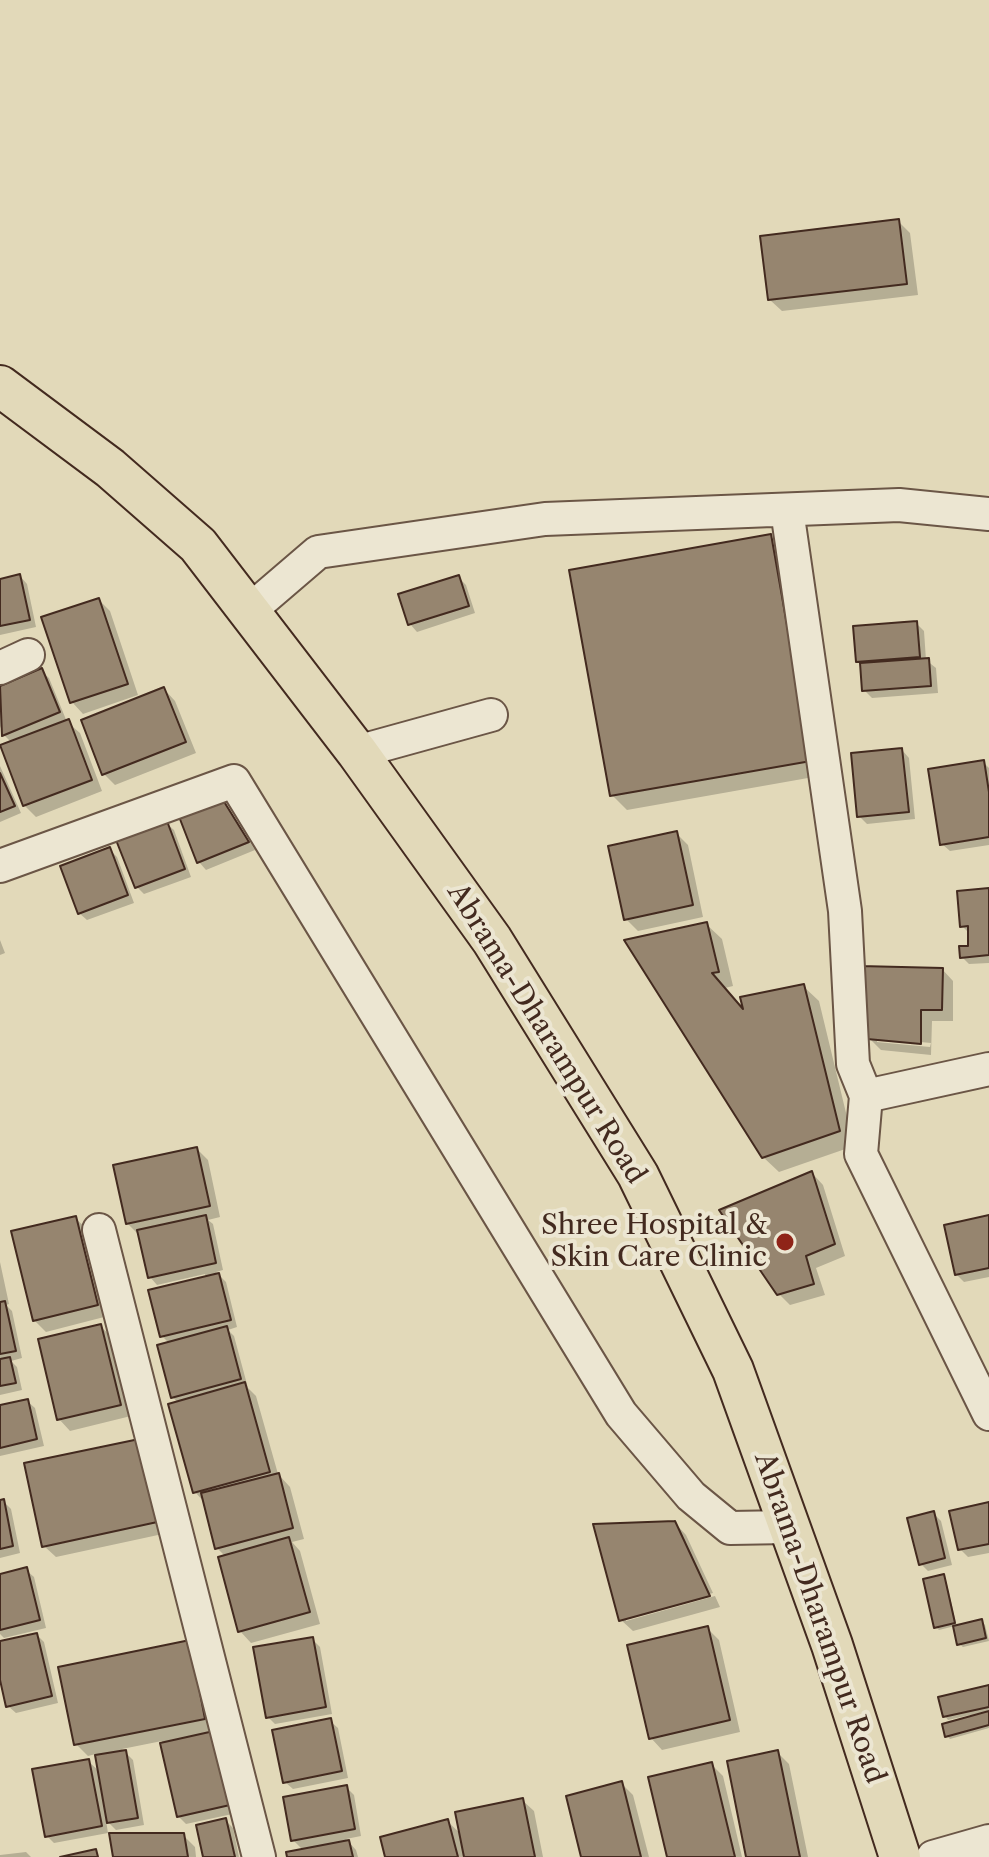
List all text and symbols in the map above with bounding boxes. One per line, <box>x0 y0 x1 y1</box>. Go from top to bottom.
street label: Abrama-Dharampur Road <box>440 878 652 1190</box>
place label: Shree Hospital & Skin Care Clinic <box>541 1209 767 1275</box>
marker: Shree Hospital & Skin Care Clinic <box>774 1231 796 1253</box>
street label: Abrama-Dharampur Road <box>747 1448 891 1788</box>

